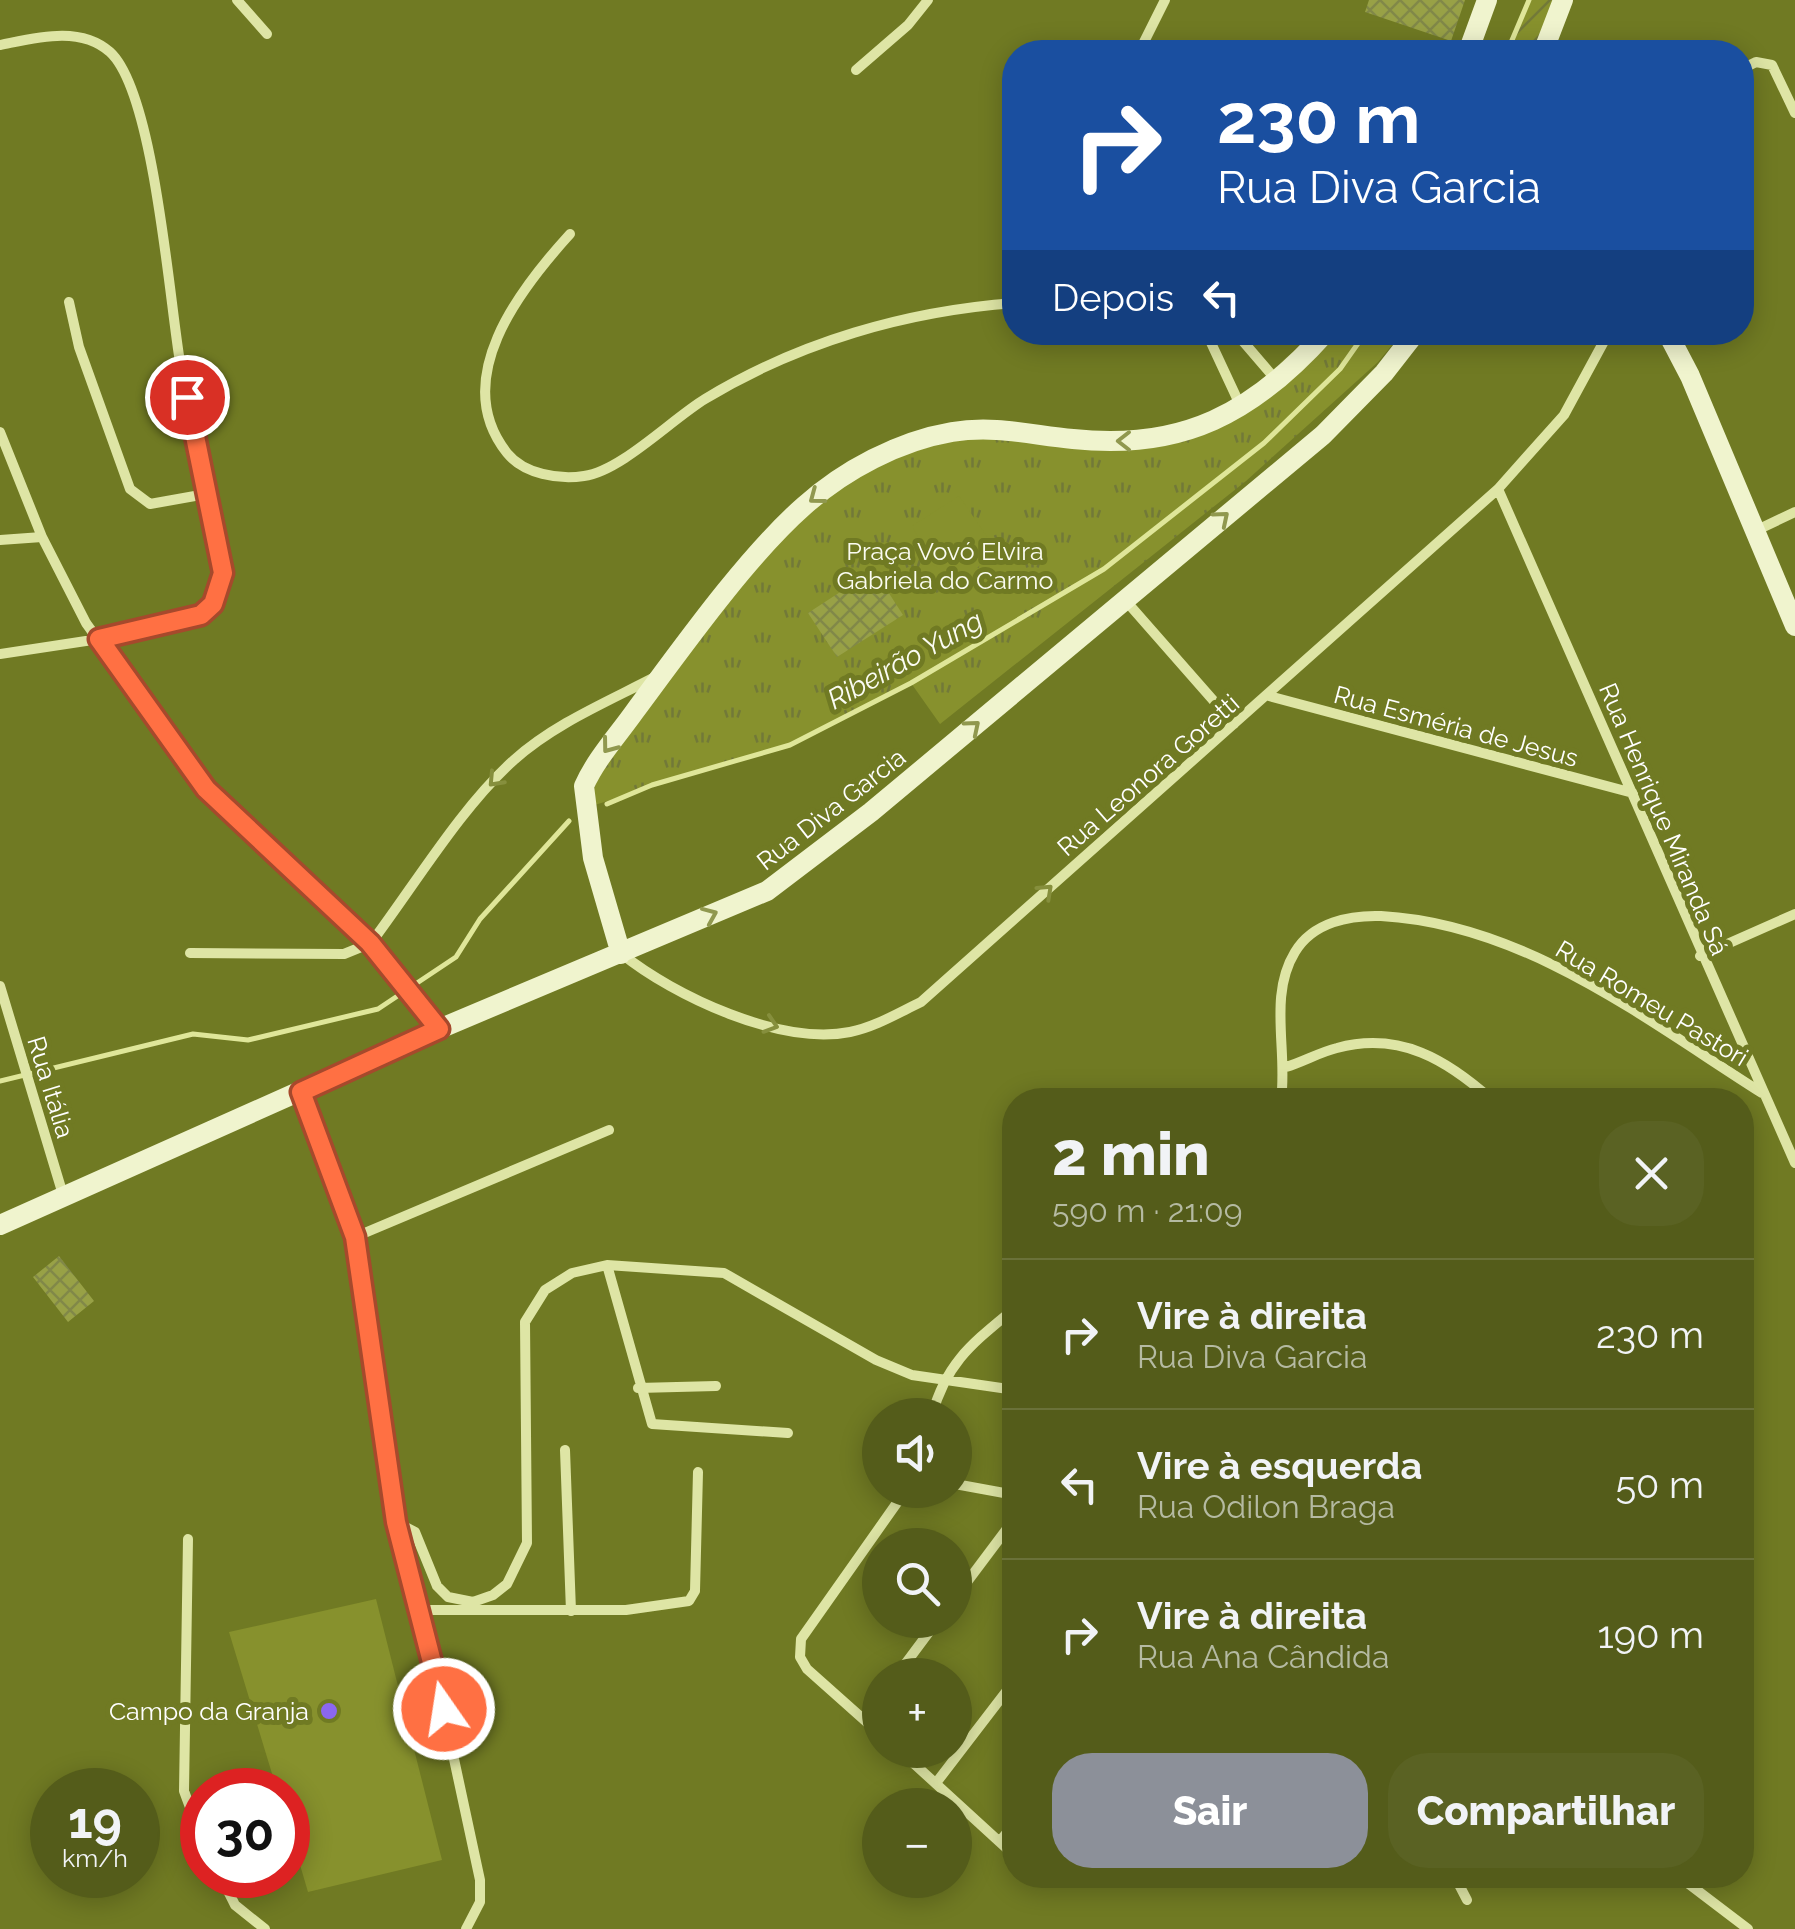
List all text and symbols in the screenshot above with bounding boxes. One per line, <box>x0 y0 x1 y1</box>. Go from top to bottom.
text: 230 m <box>1217 77 1421 159</box>
icon: right <box>1052 80 1182 210</box>
text: Rua Diva Garcia <box>1217 161 1541 214</box>
icon: left <box>1194 270 1249 325</box>
text: Depois <box>1052 275 1174 320</box>
pin <box>145 355 230 440</box>
icon: arrive <box>160 370 215 425</box>
one-way arrow <box>1115 430 1130 452</box>
one-way arrow <box>809 485 827 502</box>
one-way arrow <box>1210 512 1229 530</box>
park label: Praça Vovó Elvira Gabriela do Carmo <box>837 536 1053 595</box>
water label: Ribeirão Yung <box>822 604 988 716</box>
street label: Rua Henrique Miranda Sá <box>1593 678 1735 960</box>
street label: Rua Esméria de Jesus <box>1331 679 1581 773</box>
street label: Rua Leonora Goretti <box>1051 688 1245 862</box>
one-way arrow <box>962 721 980 739</box>
one-way arrow <box>604 735 621 753</box>
street label: Rua Diva Garcia <box>751 742 911 876</box>
one-way arrow <box>489 768 507 787</box>
one-way arrow <box>1035 885 1053 903</box>
one-way arrow <box>700 907 718 927</box>
street label: Rua Romeu Pastori <box>1550 934 1754 1072</box>
one-way arrow <box>761 1013 778 1033</box>
street label: Rua Itália <box>21 1032 81 1142</box>
text: 2 min <box>1052 1119 1210 1189</box>
button: close <box>1599 1121 1704 1226</box>
text: 590 m · 21:09 <box>1052 1192 1242 1229</box>
text: Vire à direita <box>1137 1293 1367 1338</box>
icon: right <box>1052 1307 1107 1362</box>
text: 230 m <box>1596 1312 1704 1357</box>
text: Rua Diva Garcia <box>1137 1338 1367 1375</box>
map controls <box>862 1398 972 1898</box>
button: sound <box>862 1398 972 1508</box>
text: Vire à esquerda <box>1137 1443 1422 1488</box>
icon: left <box>1052 1457 1107 1512</box>
text: 50 m <box>1615 1462 1704 1507</box>
text: Rua Odilon Braga <box>1137 1488 1395 1525</box>
button: search <box>862 1528 972 1638</box>
text: Vire à direita <box>1137 1593 1367 1638</box>
icon: right <box>1052 1607 1107 1662</box>
text: 190 m <box>1598 1612 1704 1657</box>
text: Rua Ana Cândida <box>1137 1638 1389 1675</box>
position arrow <box>392 1657 496 1761</box>
button: + <box>862 1658 972 1768</box>
place label: Campo da Granja <box>109 1696 309 1726</box>
marker: Campo da Granja <box>318 1700 340 1722</box>
button: Sair <box>1052 1753 1368 1868</box>
button: Compartilhar <box>1388 1753 1704 1868</box>
speed limit sign: 30 <box>180 1768 310 1898</box>
button: − <box>862 1788 972 1898</box>
text: 19 <box>68 1791 122 1850</box>
text: km/h <box>62 1843 128 1873</box>

